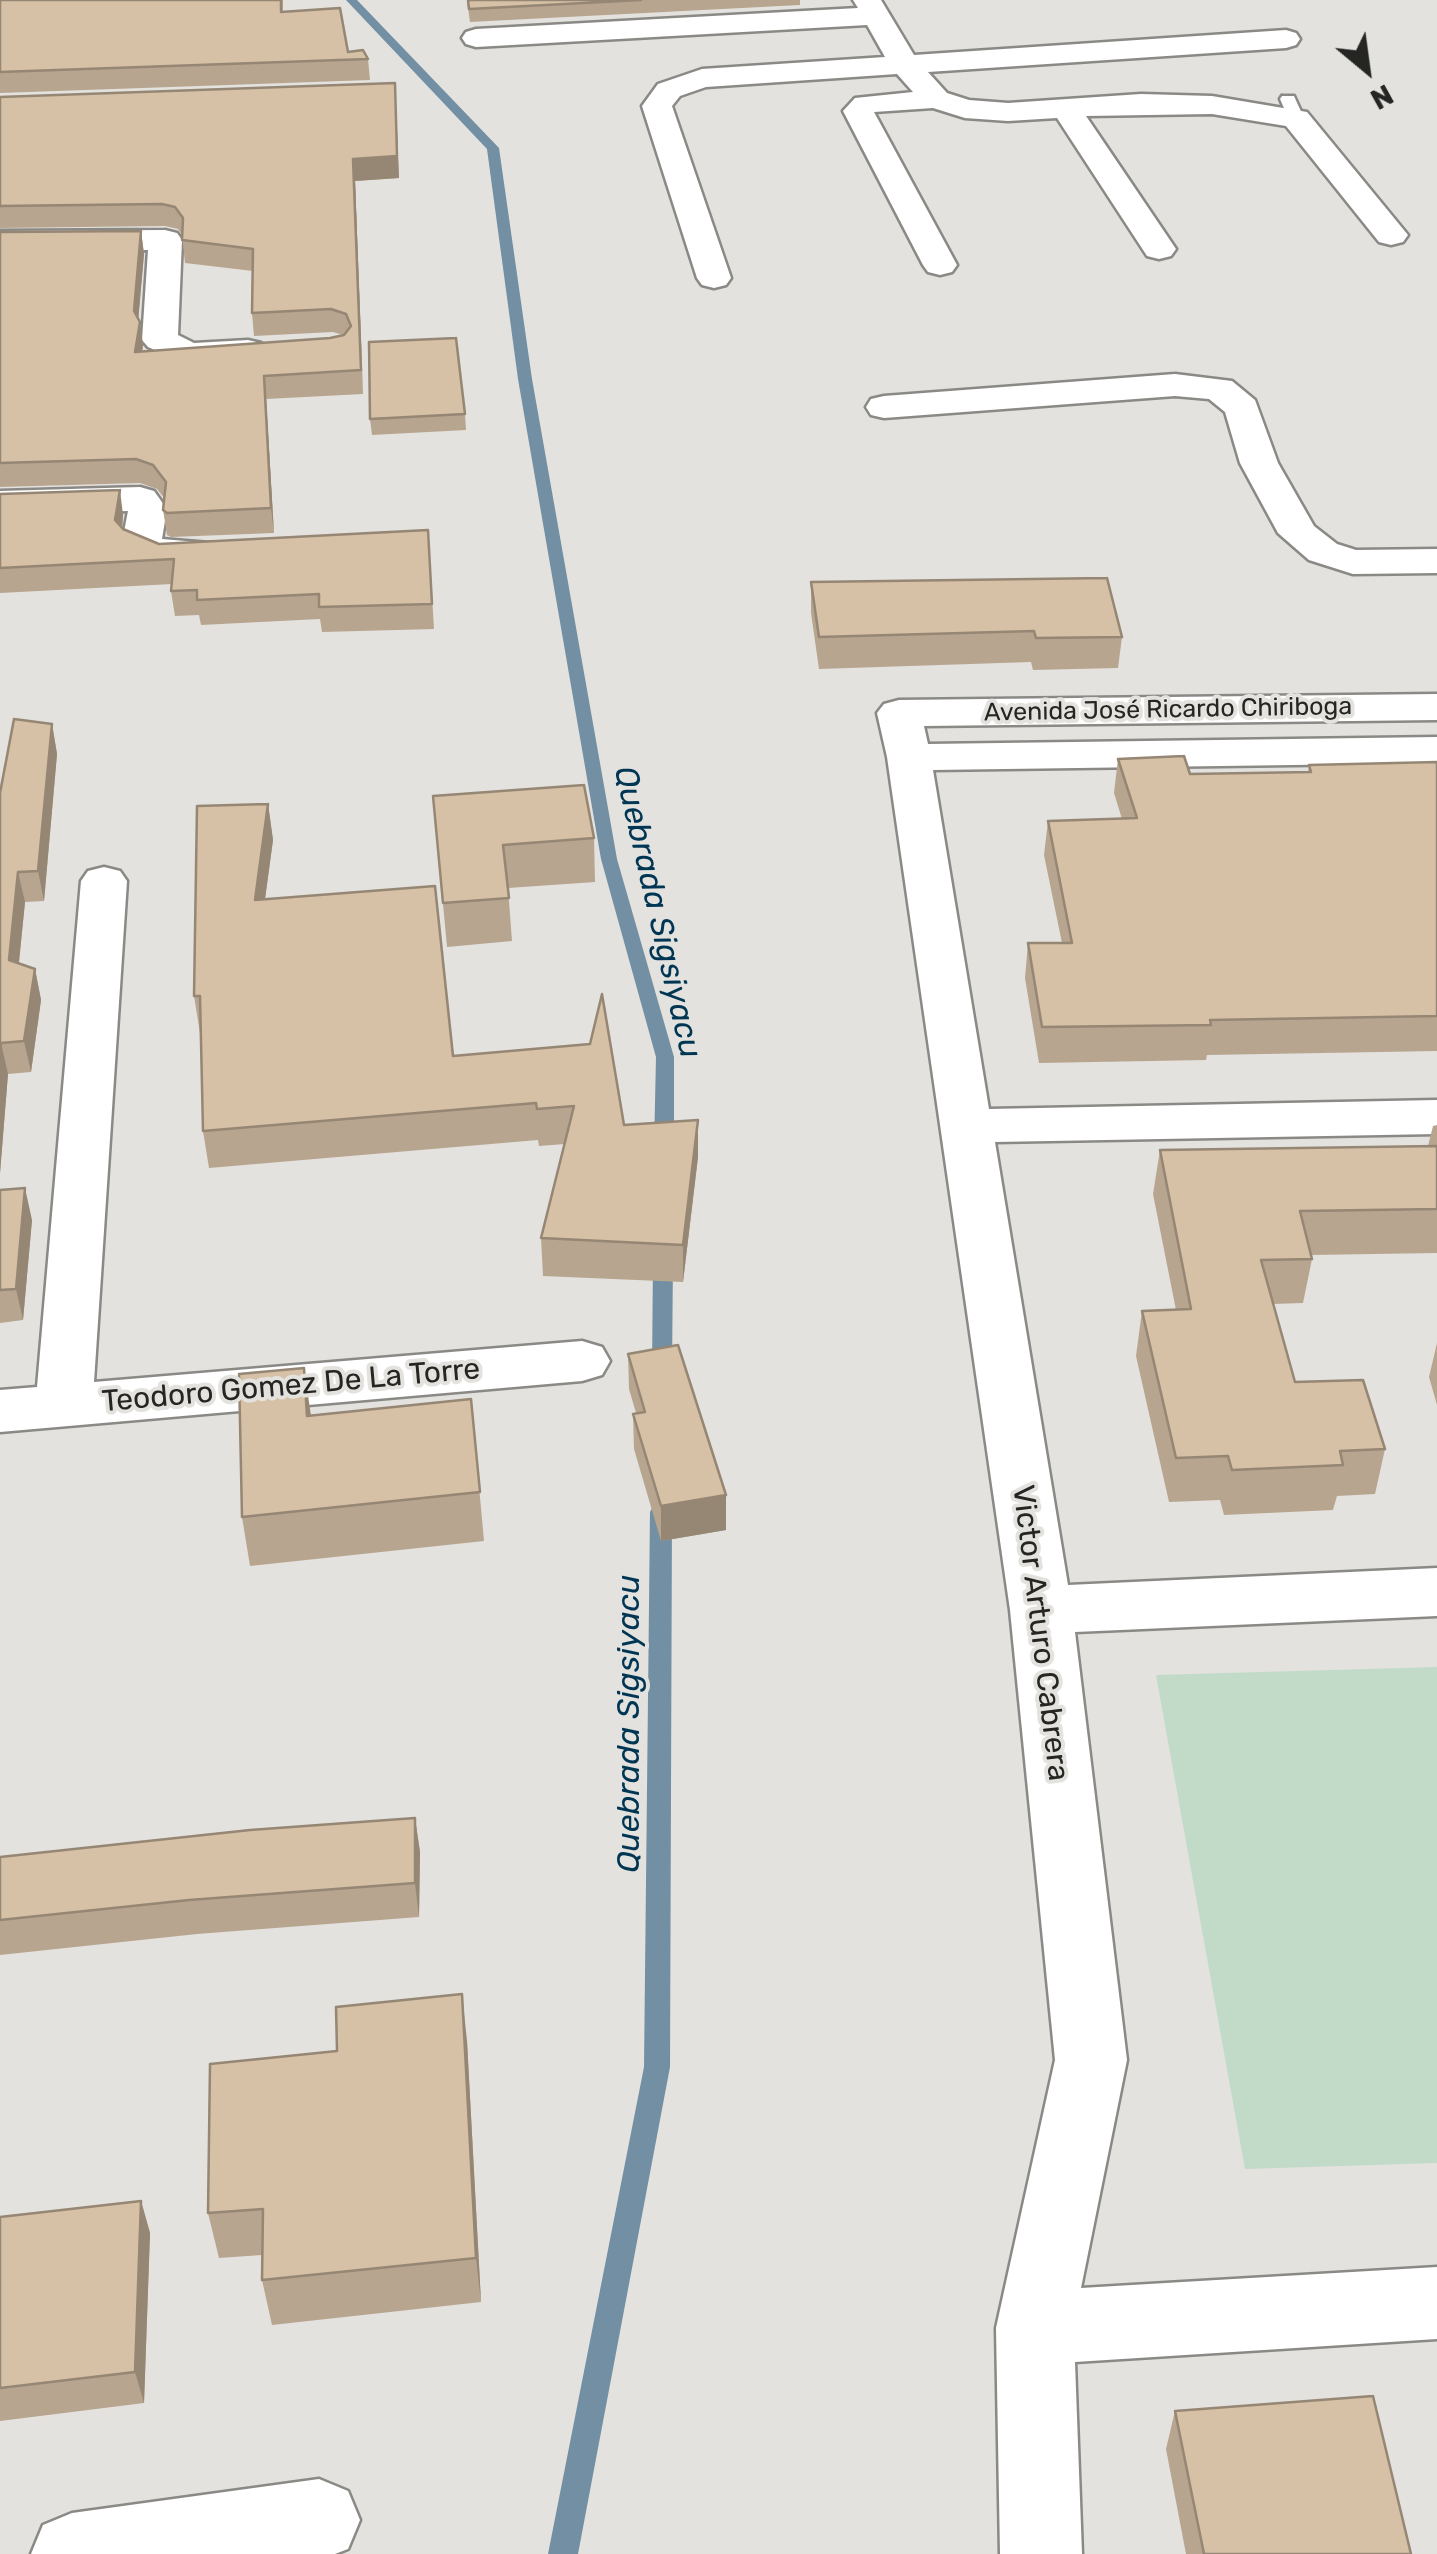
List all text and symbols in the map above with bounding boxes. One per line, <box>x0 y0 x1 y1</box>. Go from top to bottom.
north arrow <box>1317 20 1417 120</box>
text: N <box>1365 77 1399 116</box>
street label: Avenida José Ricardo Chiriboga <box>984 692 1352 728</box>
water label: Quebrada Sigsiyacu <box>605 762 709 1062</box>
street label: Teodoro Gomez De La Torre <box>100 1352 482 1420</box>
street label: Victor Arturo Cabrera <box>1004 1483 1076 1783</box>
water label: Quebrada Sigsiyacu <box>611 1575 649 1873</box>

